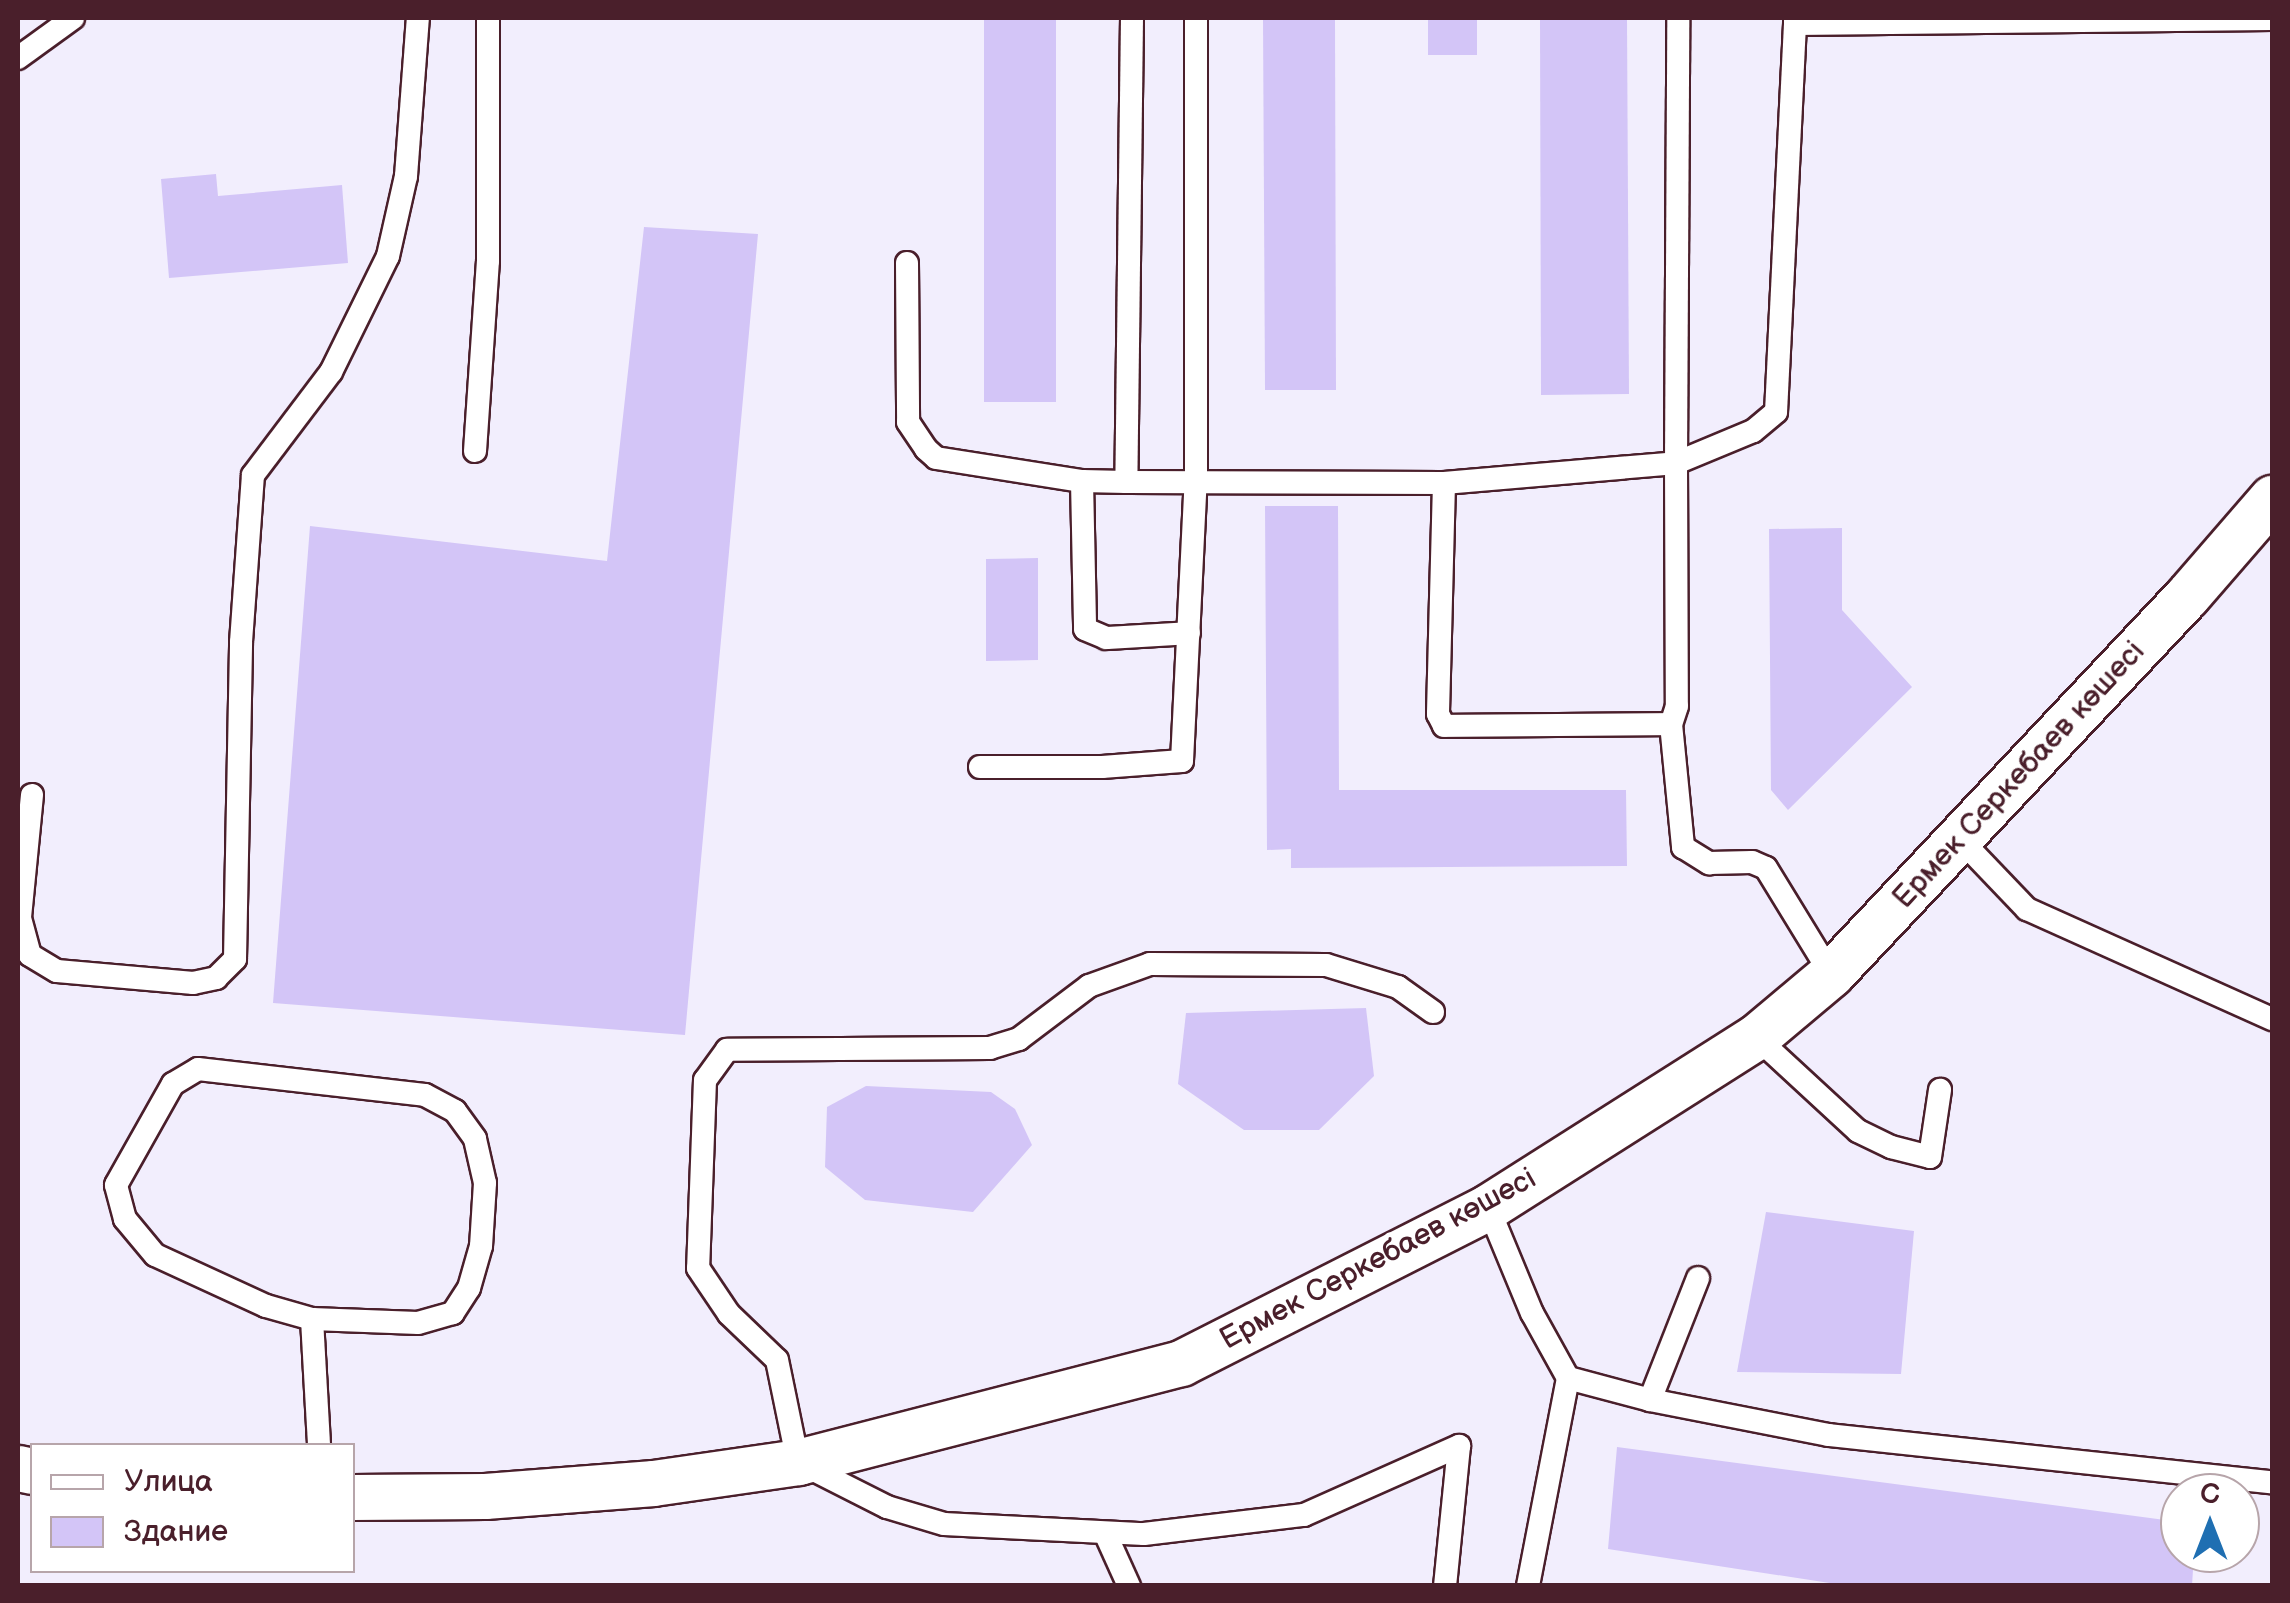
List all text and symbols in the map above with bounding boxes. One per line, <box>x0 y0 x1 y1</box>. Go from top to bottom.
street label: Ермек Серкебаев көшесі <box>1886 634 2152 916</box>
street label: Ермек Серкебаев көшесі <box>1214 1160 1542 1358</box>
legend <box>30 1443 355 1573</box>
text: Улица <box>124 1464 213 1500</box>
north arrow <box>2160 1473 2260 1573</box>
text: С <box>2200 1478 2220 1511</box>
text: Здание <box>124 1514 228 1550</box>

